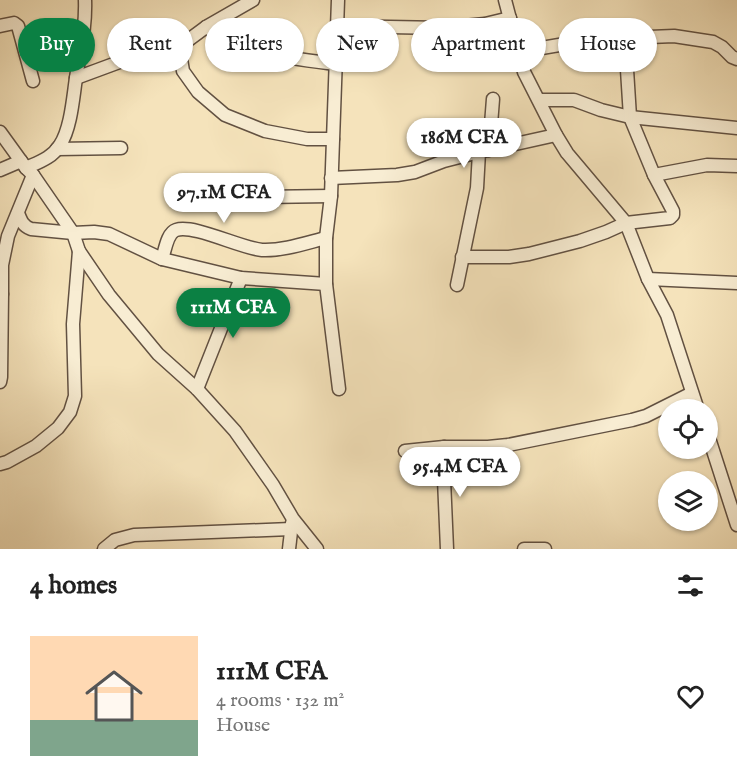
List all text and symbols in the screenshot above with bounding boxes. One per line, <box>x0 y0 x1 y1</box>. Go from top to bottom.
chip: Buy <box>18 18 95 72</box>
chip: Rent <box>107 18 193 72</box>
chip: Filters <box>205 18 304 72</box>
chip: New <box>316 18 399 72</box>
chip: Apartment <box>411 18 546 72</box>
chip: House <box>558 18 657 72</box>
pin: 186M CFA <box>402 118 526 169</box>
text: 186M CFA <box>421 125 507 150</box>
pin: 97.1M CFA <box>155 173 293 224</box>
text: 97.1M CFA <box>178 180 270 205</box>
pin: 111M CFA <box>171 288 295 339</box>
text: 111M CFA <box>190 295 276 320</box>
map controls <box>658 399 718 531</box>
button: locate <box>658 399 718 459</box>
pin: 95.4M CFA <box>391 447 529 498</box>
text: 95.4M CFA <box>413 454 507 479</box>
button: layers <box>658 471 718 531</box>
text: 4 homes <box>30 569 117 602</box>
icon: filters <box>674 569 707 602</box>
text: 111M CFA <box>216 655 327 688</box>
icon: home <box>78 660 150 732</box>
icon: heart <box>674 680 707 713</box>
text: 4 rooms · 132 m² <box>216 688 344 713</box>
text: House <box>216 713 270 738</box>

